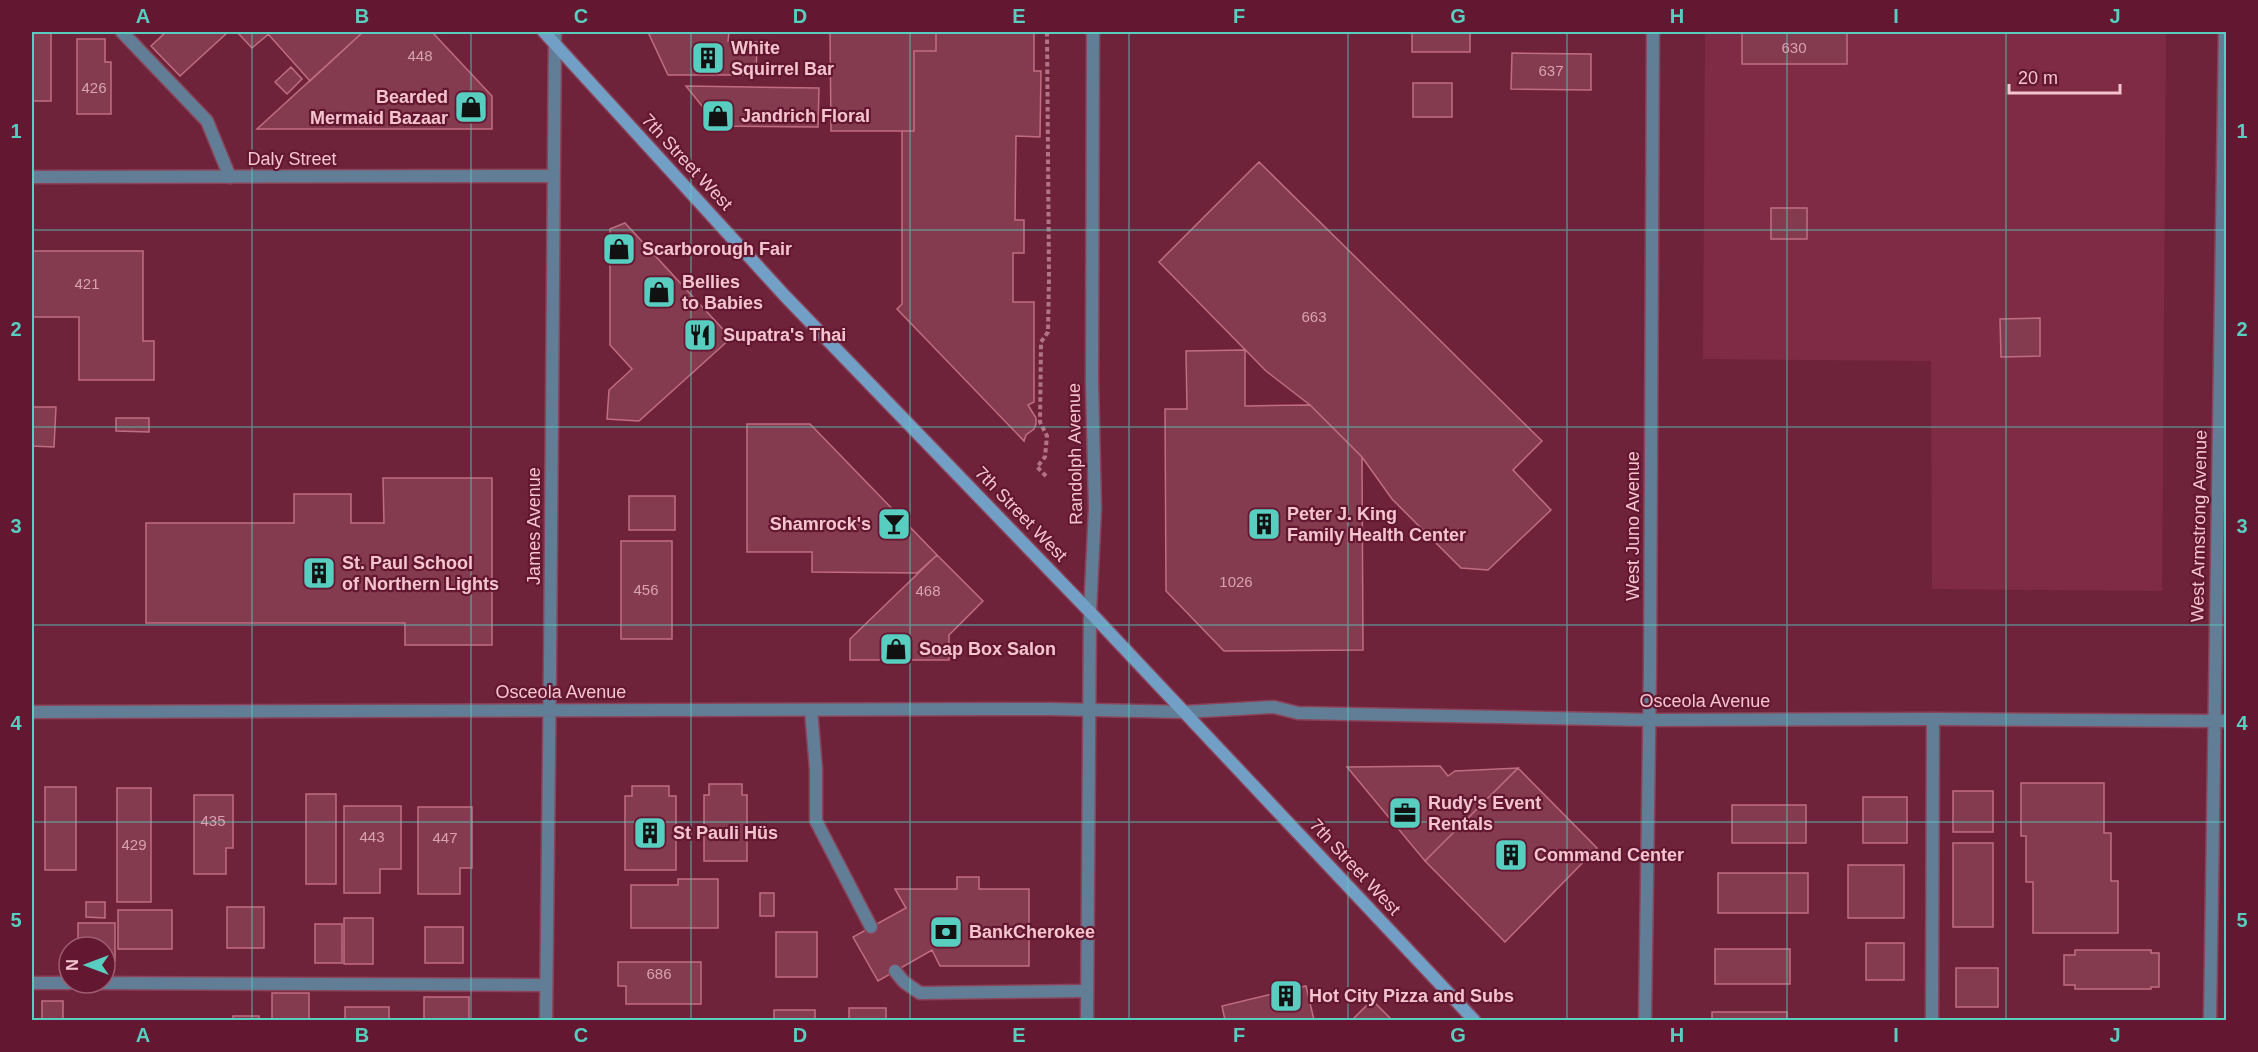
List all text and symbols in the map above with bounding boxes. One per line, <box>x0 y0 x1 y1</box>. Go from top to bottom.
text: A <box>136 5 150 27</box>
text: B <box>355 5 369 27</box>
text: C <box>574 5 588 27</box>
text: D <box>793 5 807 27</box>
text: E <box>1012 5 1026 27</box>
text: F <box>1233 5 1245 27</box>
text: G <box>1450 5 1466 27</box>
text: H <box>1670 5 1684 27</box>
text: I <box>1893 5 1899 27</box>
text: J <box>2109 5 2121 27</box>
place label: White Squirrel Bar <box>731 38 834 79</box>
house number: 630 <box>1781 39 1807 56</box>
building icon: White Squirrel Bar <box>690 40 726 76</box>
house number: 448 <box>407 47 433 64</box>
scale bar <box>2009 57 2120 95</box>
house number: 637 <box>1538 62 1564 79</box>
text: 20 m <box>2018 68 2058 88</box>
house number: 426 <box>81 79 107 96</box>
place label: Bearded Mermaid Bazaar <box>310 87 448 128</box>
shop icon: Bearded Mermaid Bazaar <box>453 89 489 125</box>
shop icon: Jandrich Floral <box>700 98 736 134</box>
place label: Jandrich Floral <box>741 106 870 126</box>
street label: 7th Street West <box>637 110 737 214</box>
text: 1 <box>10 120 22 142</box>
text: 1 <box>2236 120 2248 142</box>
street label: Daly Street <box>247 149 337 169</box>
shop icon: Scarborough Fair <box>601 231 637 267</box>
place label: Scarborough Fair <box>642 239 792 259</box>
place label: Bellies to Babies <box>682 272 763 313</box>
shop icon: Bellies to Babies <box>641 274 677 310</box>
house number: 421 <box>74 275 100 292</box>
house number: 663 <box>1301 308 1327 325</box>
restaurant icon: Supatra's Thai <box>682 317 718 353</box>
text: 2 <box>10 318 22 340</box>
text: 2 <box>2236 318 2248 340</box>
place label: Supatra's Thai <box>723 325 846 345</box>
street label: Randolph Avenue <box>1064 383 1086 525</box>
street label: West Armstrong Avenue <box>2187 430 2211 622</box>
street label: West Juno Avenue <box>1623 451 1643 601</box>
street label: 7th Street West <box>971 463 1071 565</box>
street label: James Avenue <box>524 467 544 585</box>
place label: Peter J. King Family Health Center <box>1287 504 1466 545</box>
bar icon: Shamrock's <box>876 506 912 542</box>
building icon: Peter J. King Family Health Center <box>1246 506 1282 542</box>
place label: Shamrock's <box>770 514 871 534</box>
text: 3 <box>10 515 22 537</box>
text: 3 <box>2236 515 2248 537</box>
place label: St. Paul School of Northern Lights <box>342 553 499 594</box>
building icon: St. Paul School of Northern Lights <box>301 555 337 591</box>
house number: 1026 <box>1219 573 1253 590</box>
house number: 456 <box>633 581 659 598</box>
house number: 468 <box>915 582 941 599</box>
shop icon: Soap Box Salon <box>878 631 914 667</box>
place label: Soap Box Salon <box>919 639 1056 659</box>
street label: Osceola Avenue <box>496 682 626 702</box>
street label: Osceola Avenue <box>1640 691 1770 711</box>
text: 4 <box>10 712 22 734</box>
text: 4 <box>2236 712 2248 734</box>
place label: Rudy's Event Rentals <box>1428 793 1541 834</box>
office icon: Rudy's Event Rentals <box>1387 795 1423 831</box>
house number: 435 <box>200 812 226 829</box>
building icon: St Pauli Hüs <box>632 815 668 851</box>
street label: 7th Street West <box>1305 815 1405 919</box>
place label: St Pauli Hüs <box>673 823 778 843</box>
house number: 443 <box>359 828 385 845</box>
house number: 447 <box>432 829 458 846</box>
house number: 429 <box>121 836 147 853</box>
building icon: Command Center <box>1493 837 1529 873</box>
place label: Command Center <box>1534 845 1684 865</box>
text: 5 <box>10 909 22 931</box>
text: 5 <box>2236 909 2248 931</box>
bank icon: BankCherokee <box>928 914 964 950</box>
place label: BankCherokee <box>969 922 1095 942</box>
north arrow <box>57 935 117 995</box>
text: N <box>64 959 81 971</box>
house number: 686 <box>646 965 672 982</box>
building icon: Hot City Pizza and Subs <box>1268 978 1304 1014</box>
place label: Hot City Pizza and Subs <box>1309 986 1514 1006</box>
text: A <box>136 1024 150 1046</box>
text: B <box>355 1024 369 1046</box>
text: C <box>574 1024 588 1046</box>
text: D <box>793 1024 807 1046</box>
text: E <box>1012 1024 1026 1046</box>
text: F <box>1233 1024 1245 1046</box>
text: G <box>1450 1024 1466 1046</box>
text: H <box>1670 1024 1684 1046</box>
text: I <box>1893 1024 1899 1046</box>
text: J <box>2109 1024 2121 1046</box>

